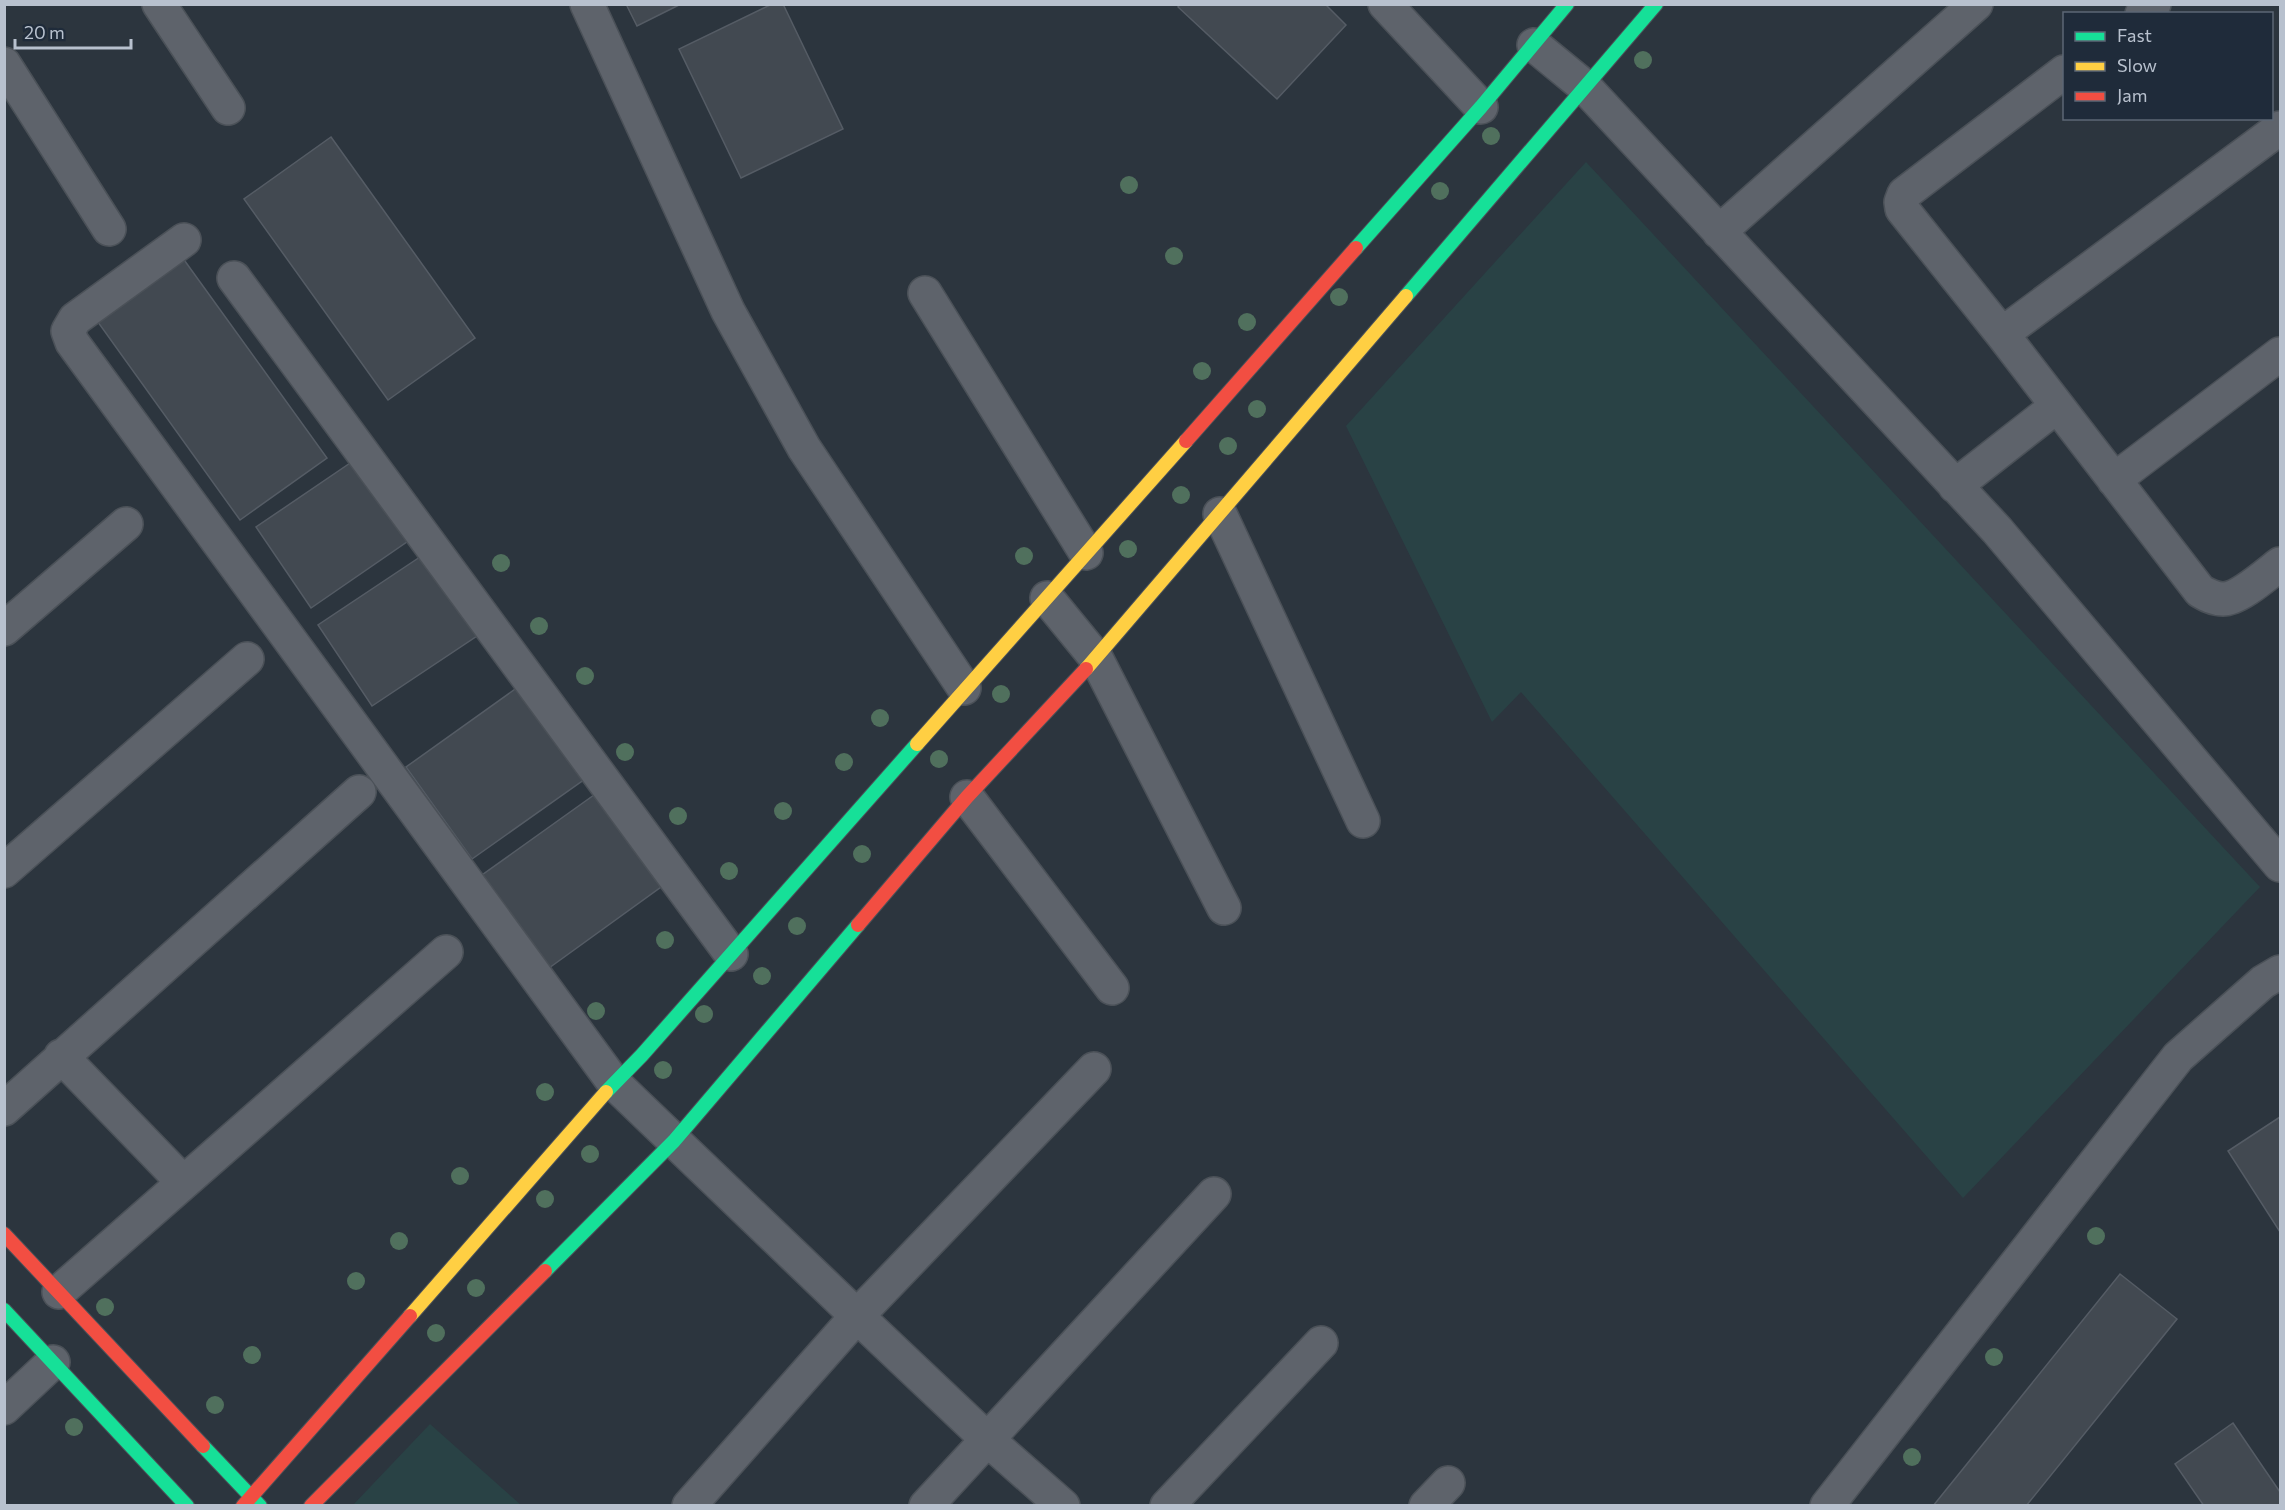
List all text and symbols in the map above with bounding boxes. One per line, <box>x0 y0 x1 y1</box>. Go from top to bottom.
scale bar <box>15 12 130 50</box>
legend <box>2063 12 2273 120</box>
text: 20 m <box>24 21 65 43</box>
text: Fast <box>2117 24 2152 46</box>
text: Slow <box>2117 54 2157 76</box>
text: Jam <box>2117 84 2147 106</box>

